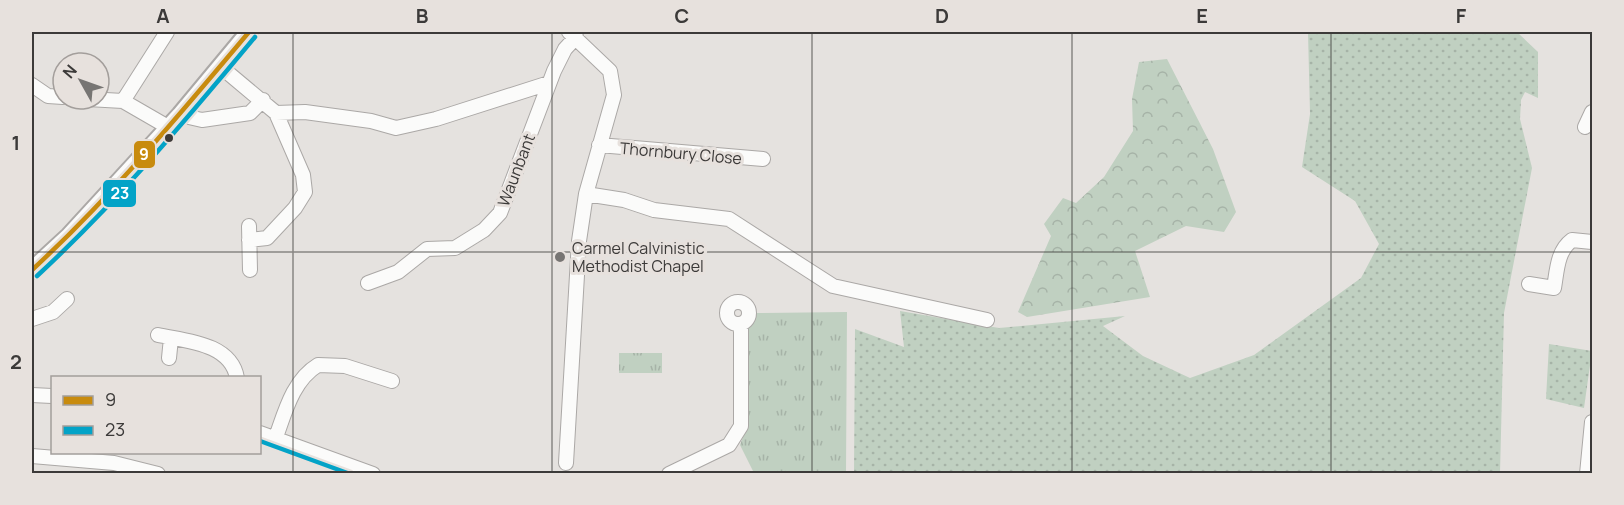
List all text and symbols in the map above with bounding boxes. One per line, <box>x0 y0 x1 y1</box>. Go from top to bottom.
text: A <box>156 2 170 29</box>
text: B <box>416 2 429 29</box>
text: C <box>675 2 689 29</box>
text: D <box>935 2 949 29</box>
text: E <box>1196 2 1208 29</box>
text: F <box>1456 2 1467 29</box>
north arrow <box>51 51 111 111</box>
text: N <box>57 60 82 83</box>
text: 1 <box>12 129 20 156</box>
street label: Waunbant <box>492 130 540 210</box>
unlabelled marker <box>163 132 175 144</box>
street label: Thornbury Close <box>619 137 743 169</box>
line badge: 9 <box>133 140 156 169</box>
text: 9 <box>139 143 149 165</box>
line badge: 23 <box>102 179 137 208</box>
text: 23 <box>111 182 129 204</box>
place label: Carmel Calvinistic Methodist Chapel <box>572 237 705 277</box>
marker: Carmel Calvinistic Methodist Chapel <box>553 250 567 264</box>
text: 2 <box>10 348 22 375</box>
legend <box>51 376 261 454</box>
text: 9 <box>105 387 116 411</box>
text: 23 <box>105 417 125 441</box>

